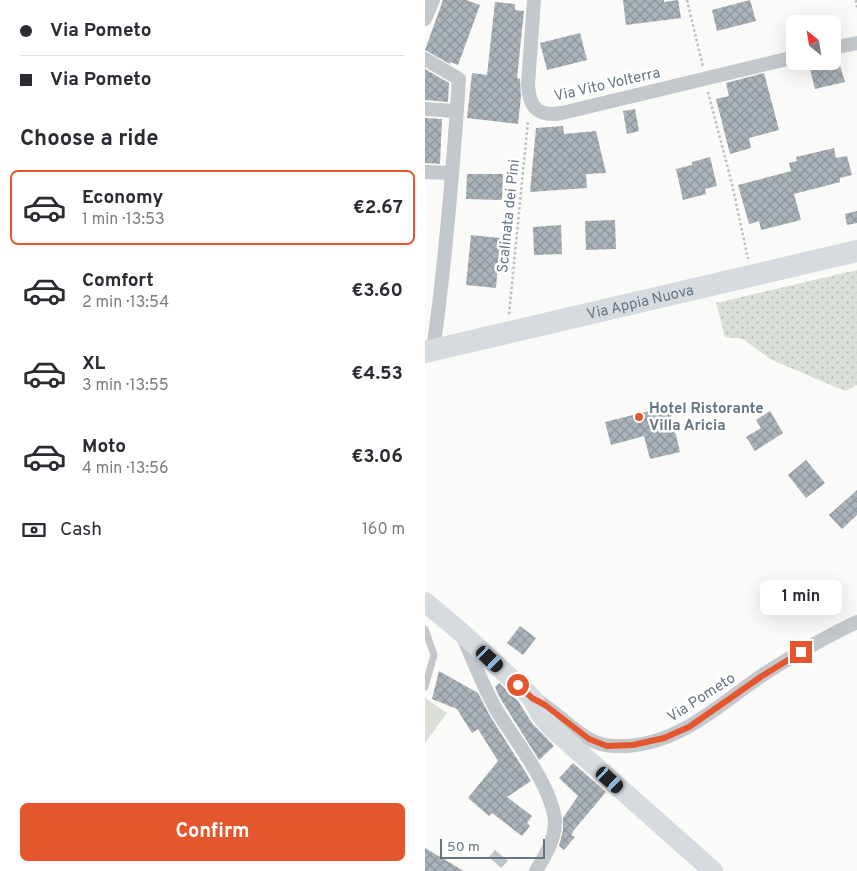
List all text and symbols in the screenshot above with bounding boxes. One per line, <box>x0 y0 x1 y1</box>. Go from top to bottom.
north arrow <box>786 15 841 70</box>
map controls <box>786 15 841 70</box>
text: Via Pometo <box>50 19 152 43</box>
street label: Via Vito Volterra <box>552 64 662 107</box>
text: Via Pometo <box>50 68 152 92</box>
text: Choose a ride <box>20 126 158 153</box>
street label: Scalinata dei Pini <box>494 158 525 274</box>
icon: car <box>22 185 67 230</box>
text: Economy <box>82 186 163 210</box>
text: €2.67 <box>353 196 403 220</box>
text: 1 min · 13:53 <box>82 210 165 230</box>
icon: car <box>22 268 67 313</box>
text: Comfort <box>82 269 154 293</box>
text: €3.60 <box>351 279 403 303</box>
street label: Via Appia Nuova <box>585 281 696 325</box>
text: 2 min · 13:54 <box>82 293 169 313</box>
icon: car <box>22 351 67 396</box>
text: XL <box>82 352 105 376</box>
text: €4.53 <box>351 362 403 386</box>
text: 3 min · 13:55 <box>82 376 169 396</box>
place label: Hotel Ristorante Villa Aricia <box>649 400 764 436</box>
marker: Hotel Ristorante Villa Aricia <box>633 411 645 423</box>
icon: car <box>22 434 67 479</box>
text: Moto <box>82 435 126 459</box>
text: €3.06 <box>351 445 403 469</box>
text: 4 min · 13:56 <box>82 459 169 479</box>
icon: cash <box>20 516 48 544</box>
text: Cash <box>60 518 102 542</box>
text: 160 m <box>362 520 405 540</box>
callout: 1 min <box>760 580 842 614</box>
text: 1 min <box>782 587 820 607</box>
route end <box>790 641 812 663</box>
car <box>473 643 506 675</box>
street label: Via Pometo <box>664 669 740 727</box>
route start <box>507 674 529 696</box>
car <box>593 764 626 796</box>
button: Confirm <box>20 803 405 861</box>
scale bar <box>440 836 545 859</box>
text: 50 m <box>447 839 480 856</box>

